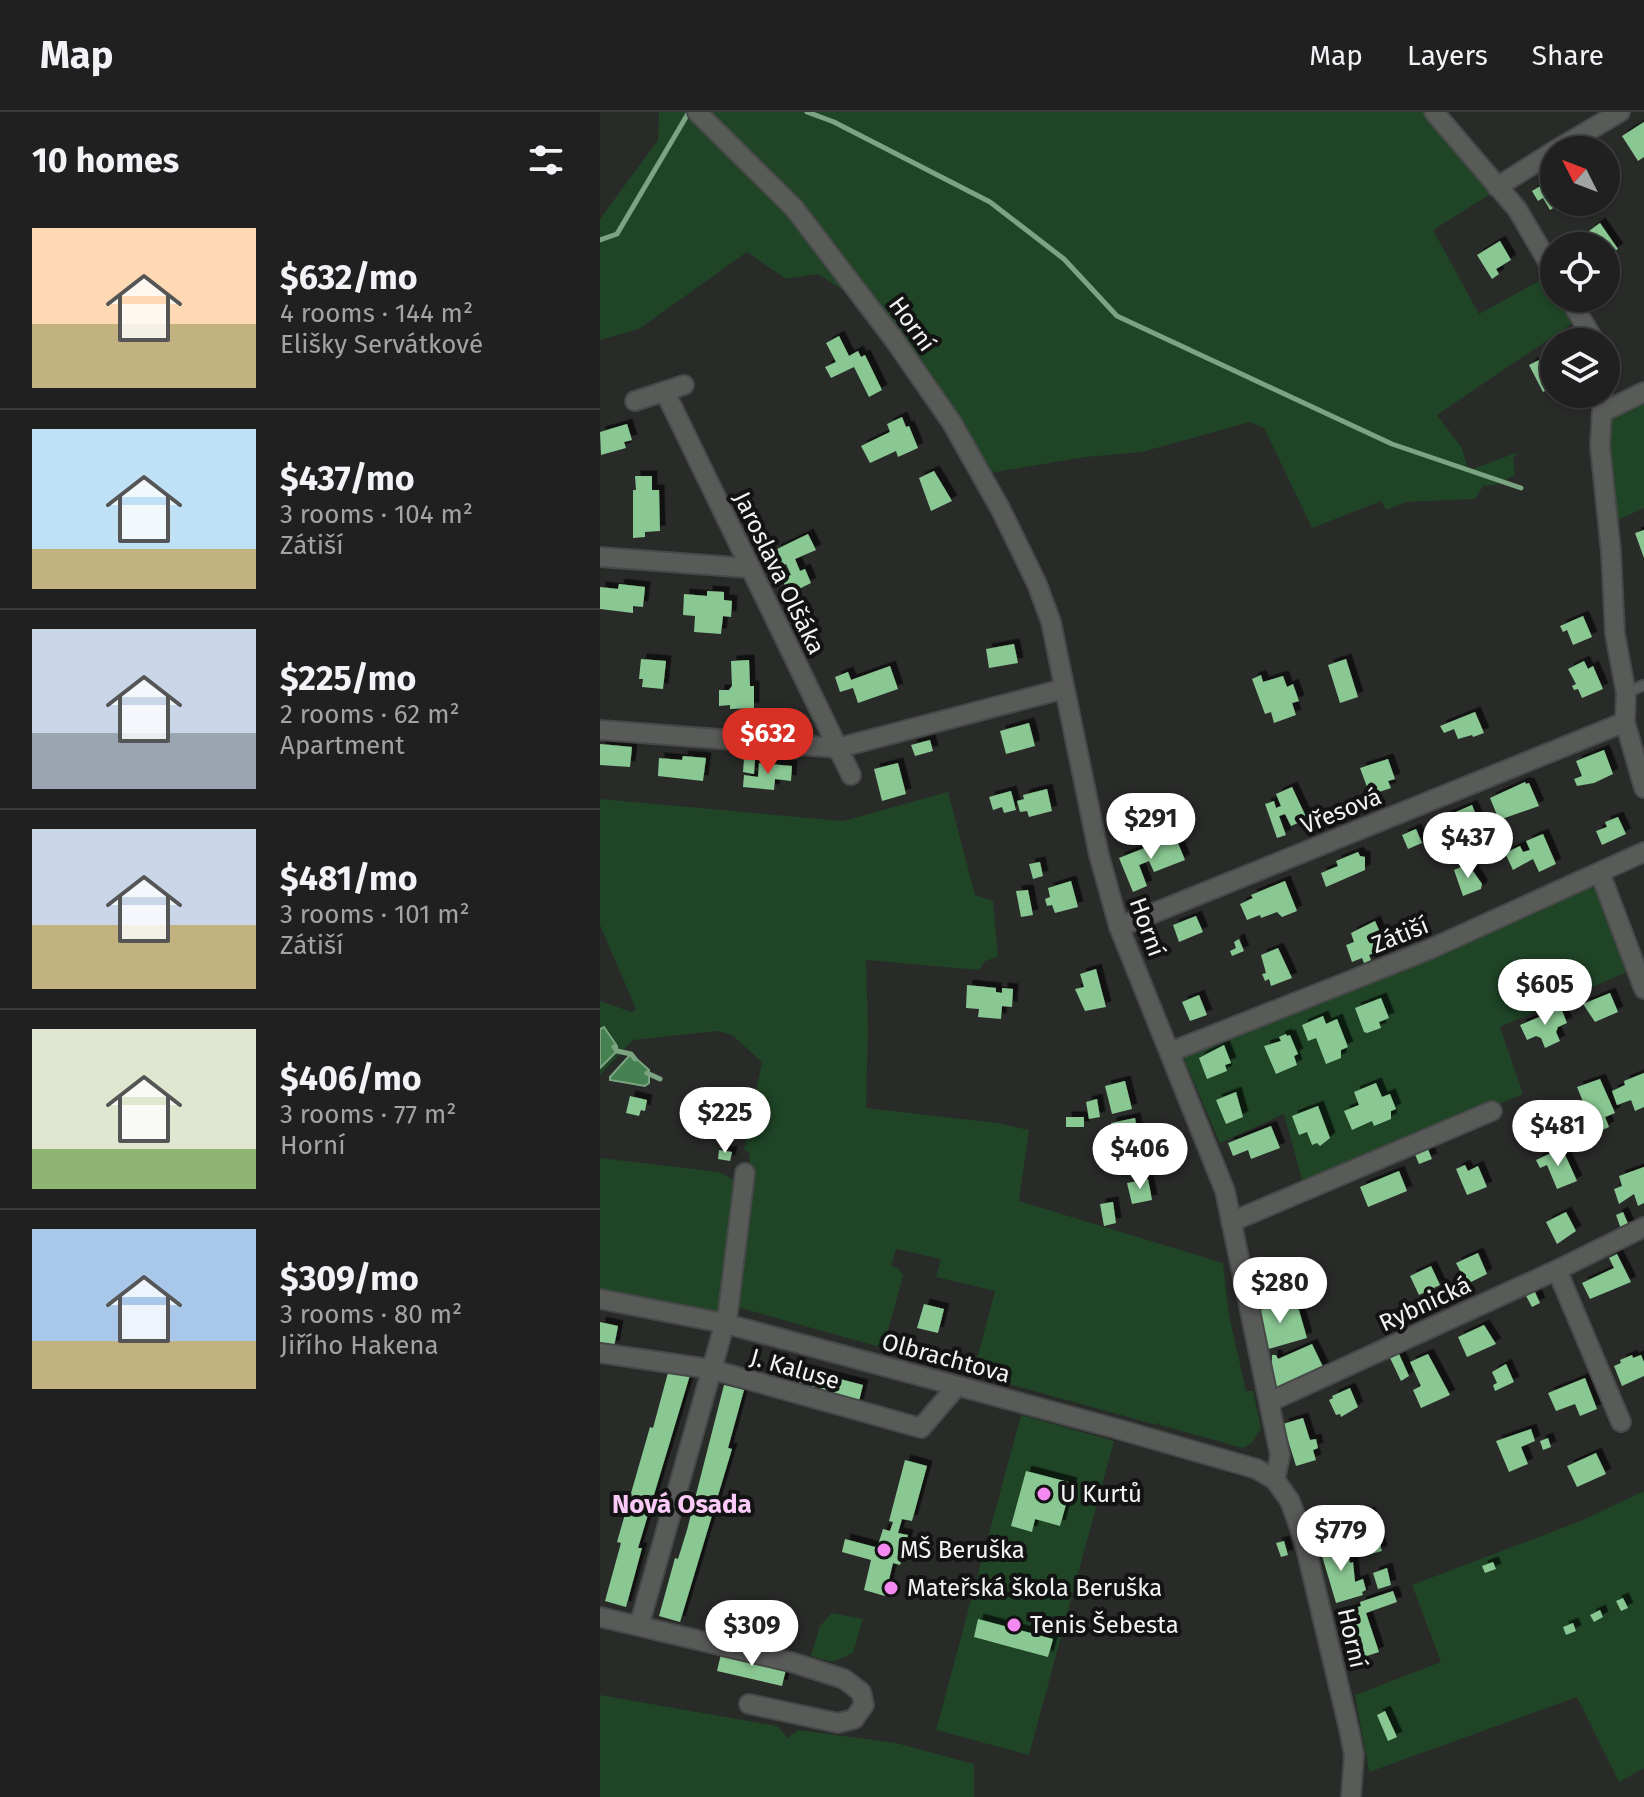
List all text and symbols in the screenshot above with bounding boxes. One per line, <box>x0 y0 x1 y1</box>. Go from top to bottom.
text: Map <box>40 32 113 78</box>
text: Map <box>1309 39 1363 72</box>
text: Layers <box>1407 39 1488 72</box>
text: Share <box>1532 39 1604 72</box>
north arrow <box>1540 136 1620 216</box>
map controls <box>1540 136 1620 408</box>
icon: filters <box>524 138 568 182</box>
text: 10 homes <box>32 140 179 181</box>
button: locate <box>1540 232 1620 312</box>
text: $632/mo <box>280 257 418 298</box>
icon: home <box>96 260 192 356</box>
street label: Horní <box>883 291 941 357</box>
text: 4 rooms · 144 m² <box>280 298 473 329</box>
button: layers <box>1540 328 1620 408</box>
text: Elišky Servátkové <box>280 329 483 360</box>
text: $437/mo <box>280 458 415 499</box>
icon: home <box>96 461 192 557</box>
street label: Jaroslava Olšáka <box>728 487 830 659</box>
text: 3 rooms · 104 m² <box>280 499 473 530</box>
text: Zátiší <box>280 530 344 561</box>
text: $225/mo <box>280 658 416 699</box>
icon: home <box>96 661 192 757</box>
text: 2 rooms · 62 m² <box>280 699 460 730</box>
pin: $632 <box>721 708 815 776</box>
text: $632 <box>740 718 796 749</box>
text: Apartment <box>280 730 405 761</box>
street label: Vřesová <box>1297 782 1385 840</box>
pin: $291 <box>1104 793 1198 861</box>
text: $291 <box>1124 803 1178 834</box>
pin: $437 <box>1421 812 1515 880</box>
text: $437 <box>1441 822 1495 853</box>
text: $481/mo <box>280 858 418 899</box>
icon: home <box>96 861 192 957</box>
street label: Horní <box>1124 894 1171 960</box>
text: 3 rooms · 101 m² <box>280 899 470 930</box>
street label: Zátiší <box>1368 911 1433 959</box>
text: Zátiší <box>280 930 344 961</box>
pin: $605 <box>1498 959 1592 1027</box>
text: $605 <box>1516 969 1574 1000</box>
text: $406/mo <box>280 1058 422 1099</box>
icon: home <box>96 1061 192 1157</box>
pin: $225 <box>678 1087 772 1155</box>
text: $225 <box>698 1097 752 1128</box>
text: 3 rooms · 77 m² <box>280 1099 456 1130</box>
pin: $481 <box>1511 1100 1605 1168</box>
text: $481 <box>1530 1110 1586 1141</box>
pin: $406 <box>1093 1123 1187 1191</box>
text: Horní <box>280 1130 345 1161</box>
text: $406 <box>1111 1133 1169 1164</box>
pin: $280 <box>1233 1257 1327 1325</box>
text: $309/mo <box>280 1258 419 1299</box>
icon: home <box>96 1261 192 1357</box>
text: $280 <box>1251 1267 1309 1298</box>
street label: Rybnická <box>1375 1271 1475 1337</box>
text: 3 rooms · 80 m² <box>280 1299 462 1330</box>
street label: Olbrachtova <box>879 1327 1013 1389</box>
text: Jiřího Hakena <box>280 1330 439 1361</box>
street label: J. Kaluse <box>747 1343 843 1395</box>
place label: U Kurtů <box>1060 1480 1142 1508</box>
marker: U Kurtů <box>1035 1485 1053 1503</box>
district label: Nová Osada <box>612 1489 752 1520</box>
pin: $779 <box>1294 1505 1388 1573</box>
text: $779 <box>1315 1515 1367 1546</box>
place label: MŠ Beruška <box>900 1535 1025 1564</box>
marker: MŠ Beruška <box>875 1541 893 1559</box>
place label: Mateřská škola Beruška <box>907 1574 1162 1602</box>
marker: Mateřská škola Beruška <box>882 1579 900 1597</box>
pin: $309 <box>705 1600 799 1668</box>
street label: Horní <box>1332 1605 1372 1671</box>
text: $309 <box>723 1610 781 1641</box>
place label: Tenis Šebesta <box>1030 1610 1179 1639</box>
marker: Tenis Šebesta <box>1005 1616 1023 1634</box>

